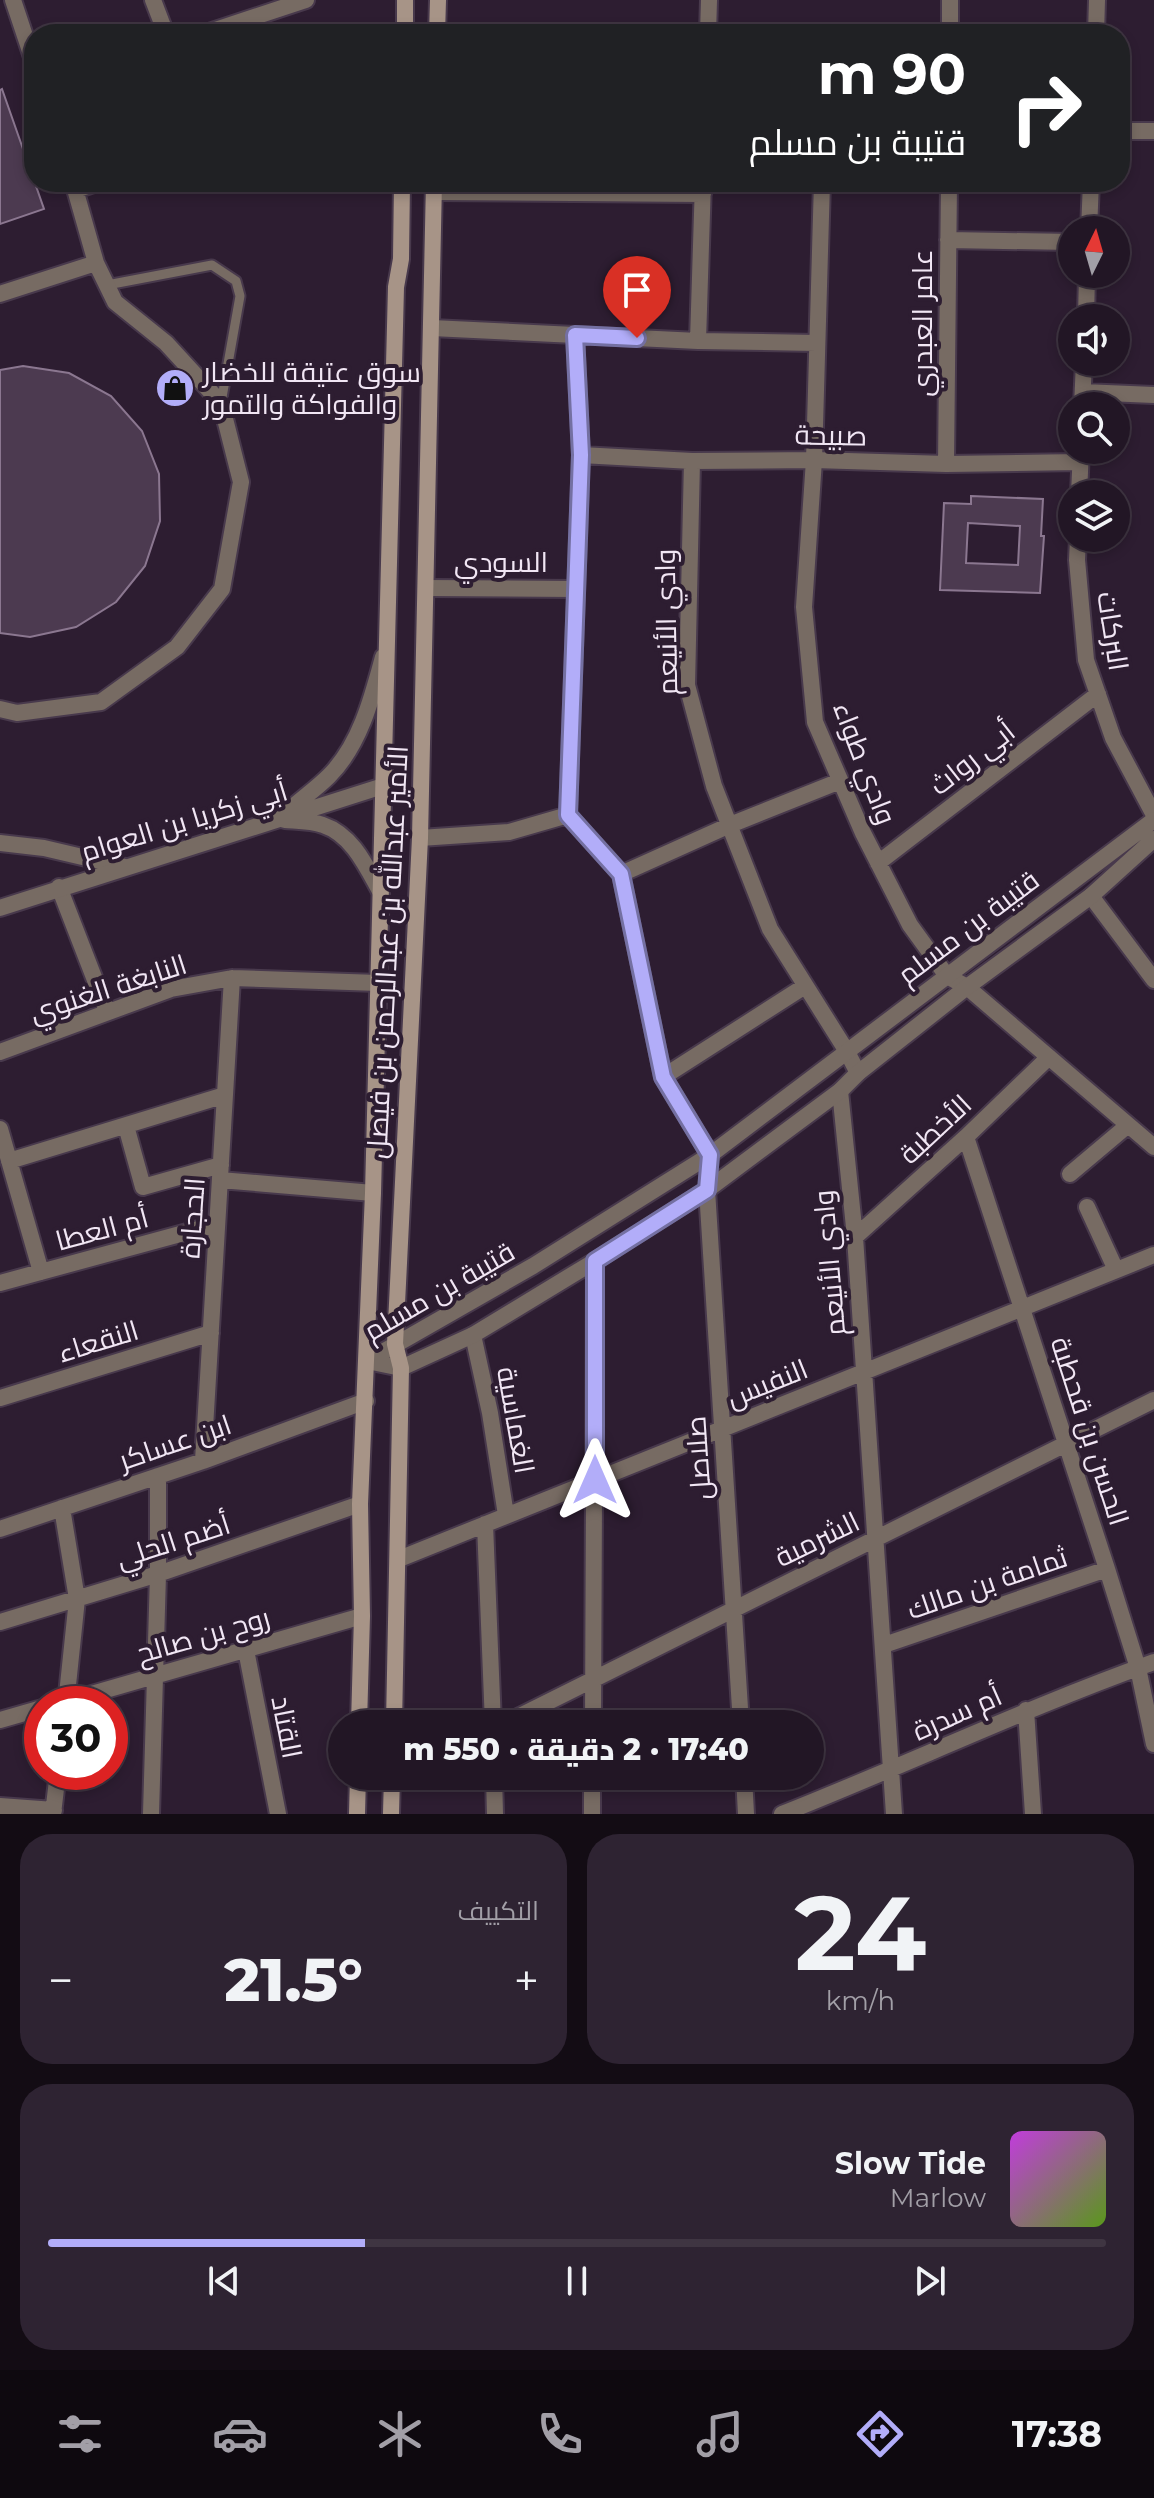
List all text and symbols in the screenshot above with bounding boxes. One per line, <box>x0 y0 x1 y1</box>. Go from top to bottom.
text: 90 m <box>818 40 966 108</box>
icon: right <box>994 56 1098 160</box>
text: قتيبة بن مسلم <box>749 120 966 164</box>
north arrow <box>1058 216 1130 288</box>
map controls <box>1058 216 1130 552</box>
street label: عامر العبدري <box>905 249 944 397</box>
pin <box>603 256 671 338</box>
icon: arrive <box>615 268 659 312</box>
button: sound <box>1058 304 1130 376</box>
place label: سوق عتيقة للخضار والفواكة والتمور <box>201 355 421 421</box>
shop icon: سوق عتيقة للخضار والفواكة والتمور <box>154 367 196 409</box>
button: search <box>1058 392 1130 464</box>
street label: صبيحة <box>794 417 868 453</box>
button: layers <box>1058 480 1130 552</box>
street label: السودي <box>454 545 548 584</box>
street label: وادي الأنيعم <box>648 548 689 695</box>
street label: البركات <box>1090 589 1136 673</box>
street label: وادي طواء <box>821 697 904 831</box>
street label: أبي رواث <box>922 714 1025 806</box>
street label: الأمير عبدالله بن عبدالرحمن بن فيصل <box>358 744 415 1160</box>
street label: أبي زكريا بن العوام <box>77 773 293 873</box>
street label: قتيبة بن مسلم <box>890 863 1047 994</box>
street label: النابغة الغنوي <box>25 947 192 1034</box>
street label: الأخطبة <box>892 1087 978 1171</box>
street label: الحجارة <box>172 1176 212 1260</box>
street label: وادي الأنيعم <box>806 1188 857 1337</box>
street label: أم العطا <box>52 1200 153 1261</box>
street label: قتيبة بن مسلم <box>357 1234 522 1350</box>
street label: النقعاء <box>53 1313 143 1369</box>
street label: الحسن بن قحطبة <box>1044 1332 1136 1530</box>
street label: النفيس <box>721 1351 813 1415</box>
street label: الغماسية <box>490 1364 542 1476</box>
street label: ابن عساكر <box>112 1407 236 1478</box>
street label: صلاصل <box>678 1415 718 1501</box>
position arrow <box>553 1438 637 1522</box>
street label: الشرمية <box>769 1504 865 1574</box>
street label: أضم الحلي <box>112 1507 236 1580</box>
street label: ثمامة بن مالك <box>902 1540 1072 1626</box>
street label: روح بن صالح <box>132 1600 274 1672</box>
street label: أم سدرة <box>907 1678 1008 1750</box>
speed limit sign: 30 <box>24 1686 128 1790</box>
street label: القتاد <box>264 1693 310 1761</box>
text: 17:40 · 2 دقيقة · 550 m <box>403 1731 749 1768</box>
text: 24 <box>795 1869 926 1996</box>
text: التكييف <box>457 1895 539 1927</box>
text: 21.5° <box>224 1943 363 2016</box>
text: − <box>48 1953 73 2007</box>
text: + <box>514 1953 539 2007</box>
text: km/h <box>826 1985 895 2017</box>
text: Slow Tide <box>835 2145 986 2182</box>
text: Marlow <box>890 2182 986 2214</box>
icon: previous <box>202 2259 246 2303</box>
icon: pause <box>555 2259 599 2303</box>
icon: next <box>908 2259 952 2303</box>
icon: filters <box>52 2406 108 2462</box>
icon: car <box>212 2406 268 2462</box>
icon: climate <box>372 2406 428 2462</box>
icon: phone <box>532 2406 588 2462</box>
icon: music <box>692 2406 748 2462</box>
icon: directions <box>852 2406 908 2462</box>
text: 17:38 <box>1012 2412 1102 2456</box>

